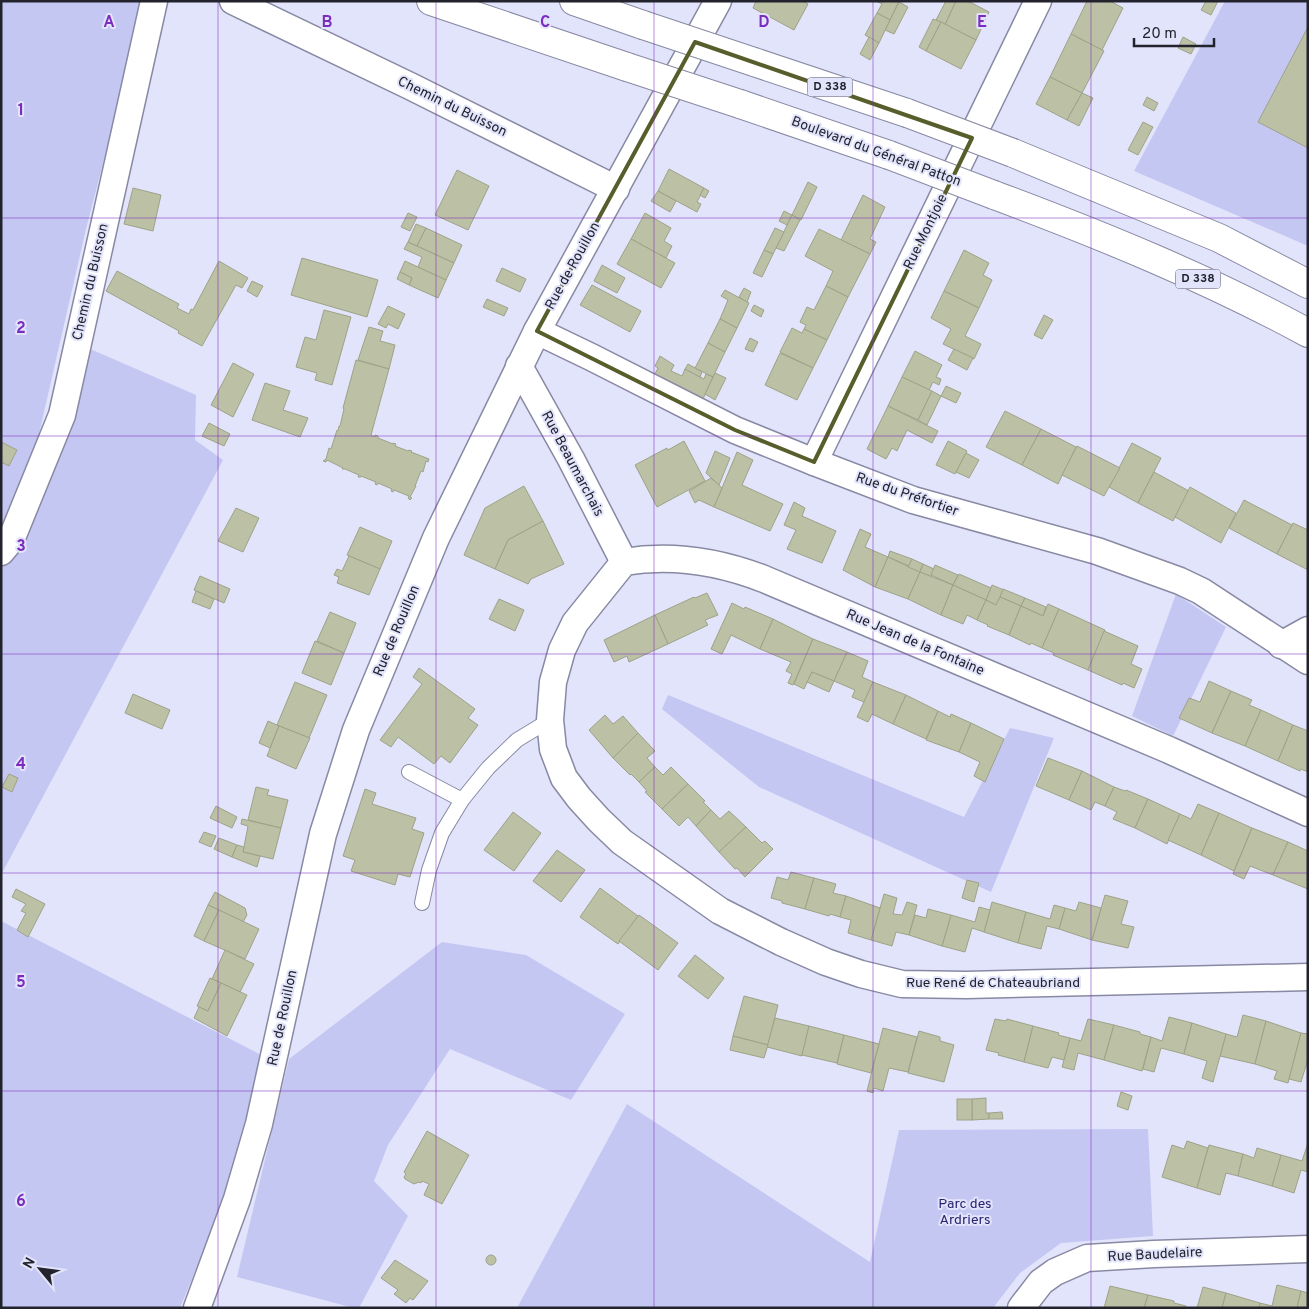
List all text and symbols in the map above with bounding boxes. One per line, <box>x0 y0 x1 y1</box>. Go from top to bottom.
text: A <box>103 13 115 33</box>
text: B <box>321 13 333 33</box>
text: C <box>540 13 550 33</box>
text: D <box>758 13 770 33</box>
text: E <box>977 13 987 33</box>
scale bar <box>1134 15 1214 47</box>
text: 20 m <box>1142 25 1177 44</box>
street label: Chemin du Buisson <box>394 73 510 141</box>
road number: D 338 <box>808 77 852 96</box>
text: 1 <box>18 101 24 121</box>
street label: Boulevard du Général Patton <box>789 113 963 191</box>
street label: Rue Montjoie <box>900 191 952 273</box>
street label: Rue de Rouillon <box>542 219 604 313</box>
street label: Chemin du Buisson <box>69 222 113 342</box>
road number: D 338 <box>1176 270 1220 288</box>
text: 2 <box>16 319 26 339</box>
street label: Rue Beaumarchais <box>537 408 607 520</box>
street label: Rue du Préfortier <box>853 469 961 521</box>
text: 3 <box>16 537 26 557</box>
street label: Rue de Rouillon <box>370 583 424 679</box>
street label: Rue Jean de la Fontaine <box>843 606 987 680</box>
text: 4 <box>16 755 26 775</box>
street label: Rue de Rouillon <box>265 969 301 1067</box>
text: 5 <box>16 973 26 993</box>
street label: Rue René de Chateaubriand <box>906 975 1080 992</box>
text: 6 <box>16 1192 26 1212</box>
park label: Parc des Ardriers <box>938 1196 992 1229</box>
north arrow <box>15 1244 65 1294</box>
street label: Rue Baudelaire <box>1107 1244 1203 1266</box>
text: N <box>20 1255 40 1272</box>

